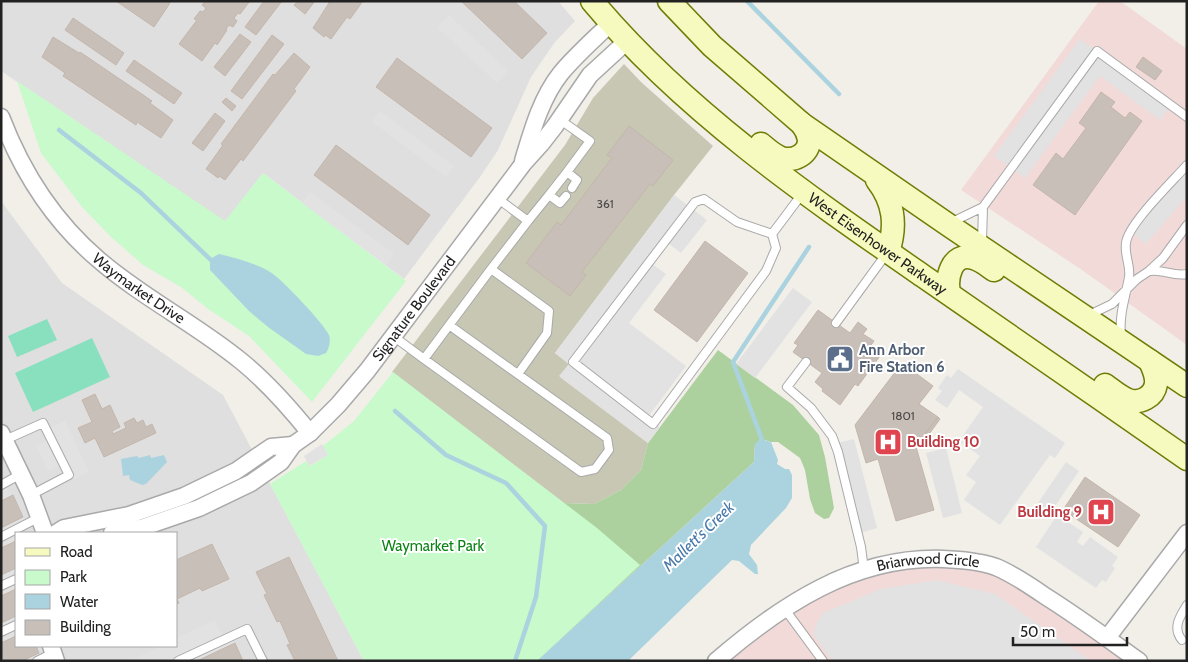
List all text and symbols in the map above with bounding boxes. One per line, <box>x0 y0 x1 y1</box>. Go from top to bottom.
street label: West Eisenhower Parkway <box>805 189 951 299</box>
house number: 361 <box>596 196 614 211</box>
street label: Waymarket Drive <box>89 249 189 328</box>
street label: Signature Boulevard <box>369 253 459 365</box>
place label: Ann Arbor Fire Station 6 <box>859 341 945 376</box>
public building icon: Ann Arbor Fire Station 6 <box>825 344 855 374</box>
house number: 1801 <box>891 408 915 423</box>
hospital icon: Building 10 <box>873 427 903 457</box>
place label: Building 10 <box>907 433 980 451</box>
water label: Mallett's Creek <box>658 497 739 576</box>
hospital icon: Building 9 <box>1086 497 1116 527</box>
place label: Building 9 <box>1017 503 1082 521</box>
legend <box>15 532 178 647</box>
park label: Waymarket Park <box>382 537 485 555</box>
text: Road <box>60 543 93 561</box>
street label: Briarwood Circle <box>875 550 981 575</box>
text: Park <box>60 568 87 586</box>
text: Water <box>60 593 98 611</box>
scale bar <box>1013 614 1127 646</box>
text: Building <box>60 618 111 636</box>
text: 50 m <box>1020 623 1055 641</box>

